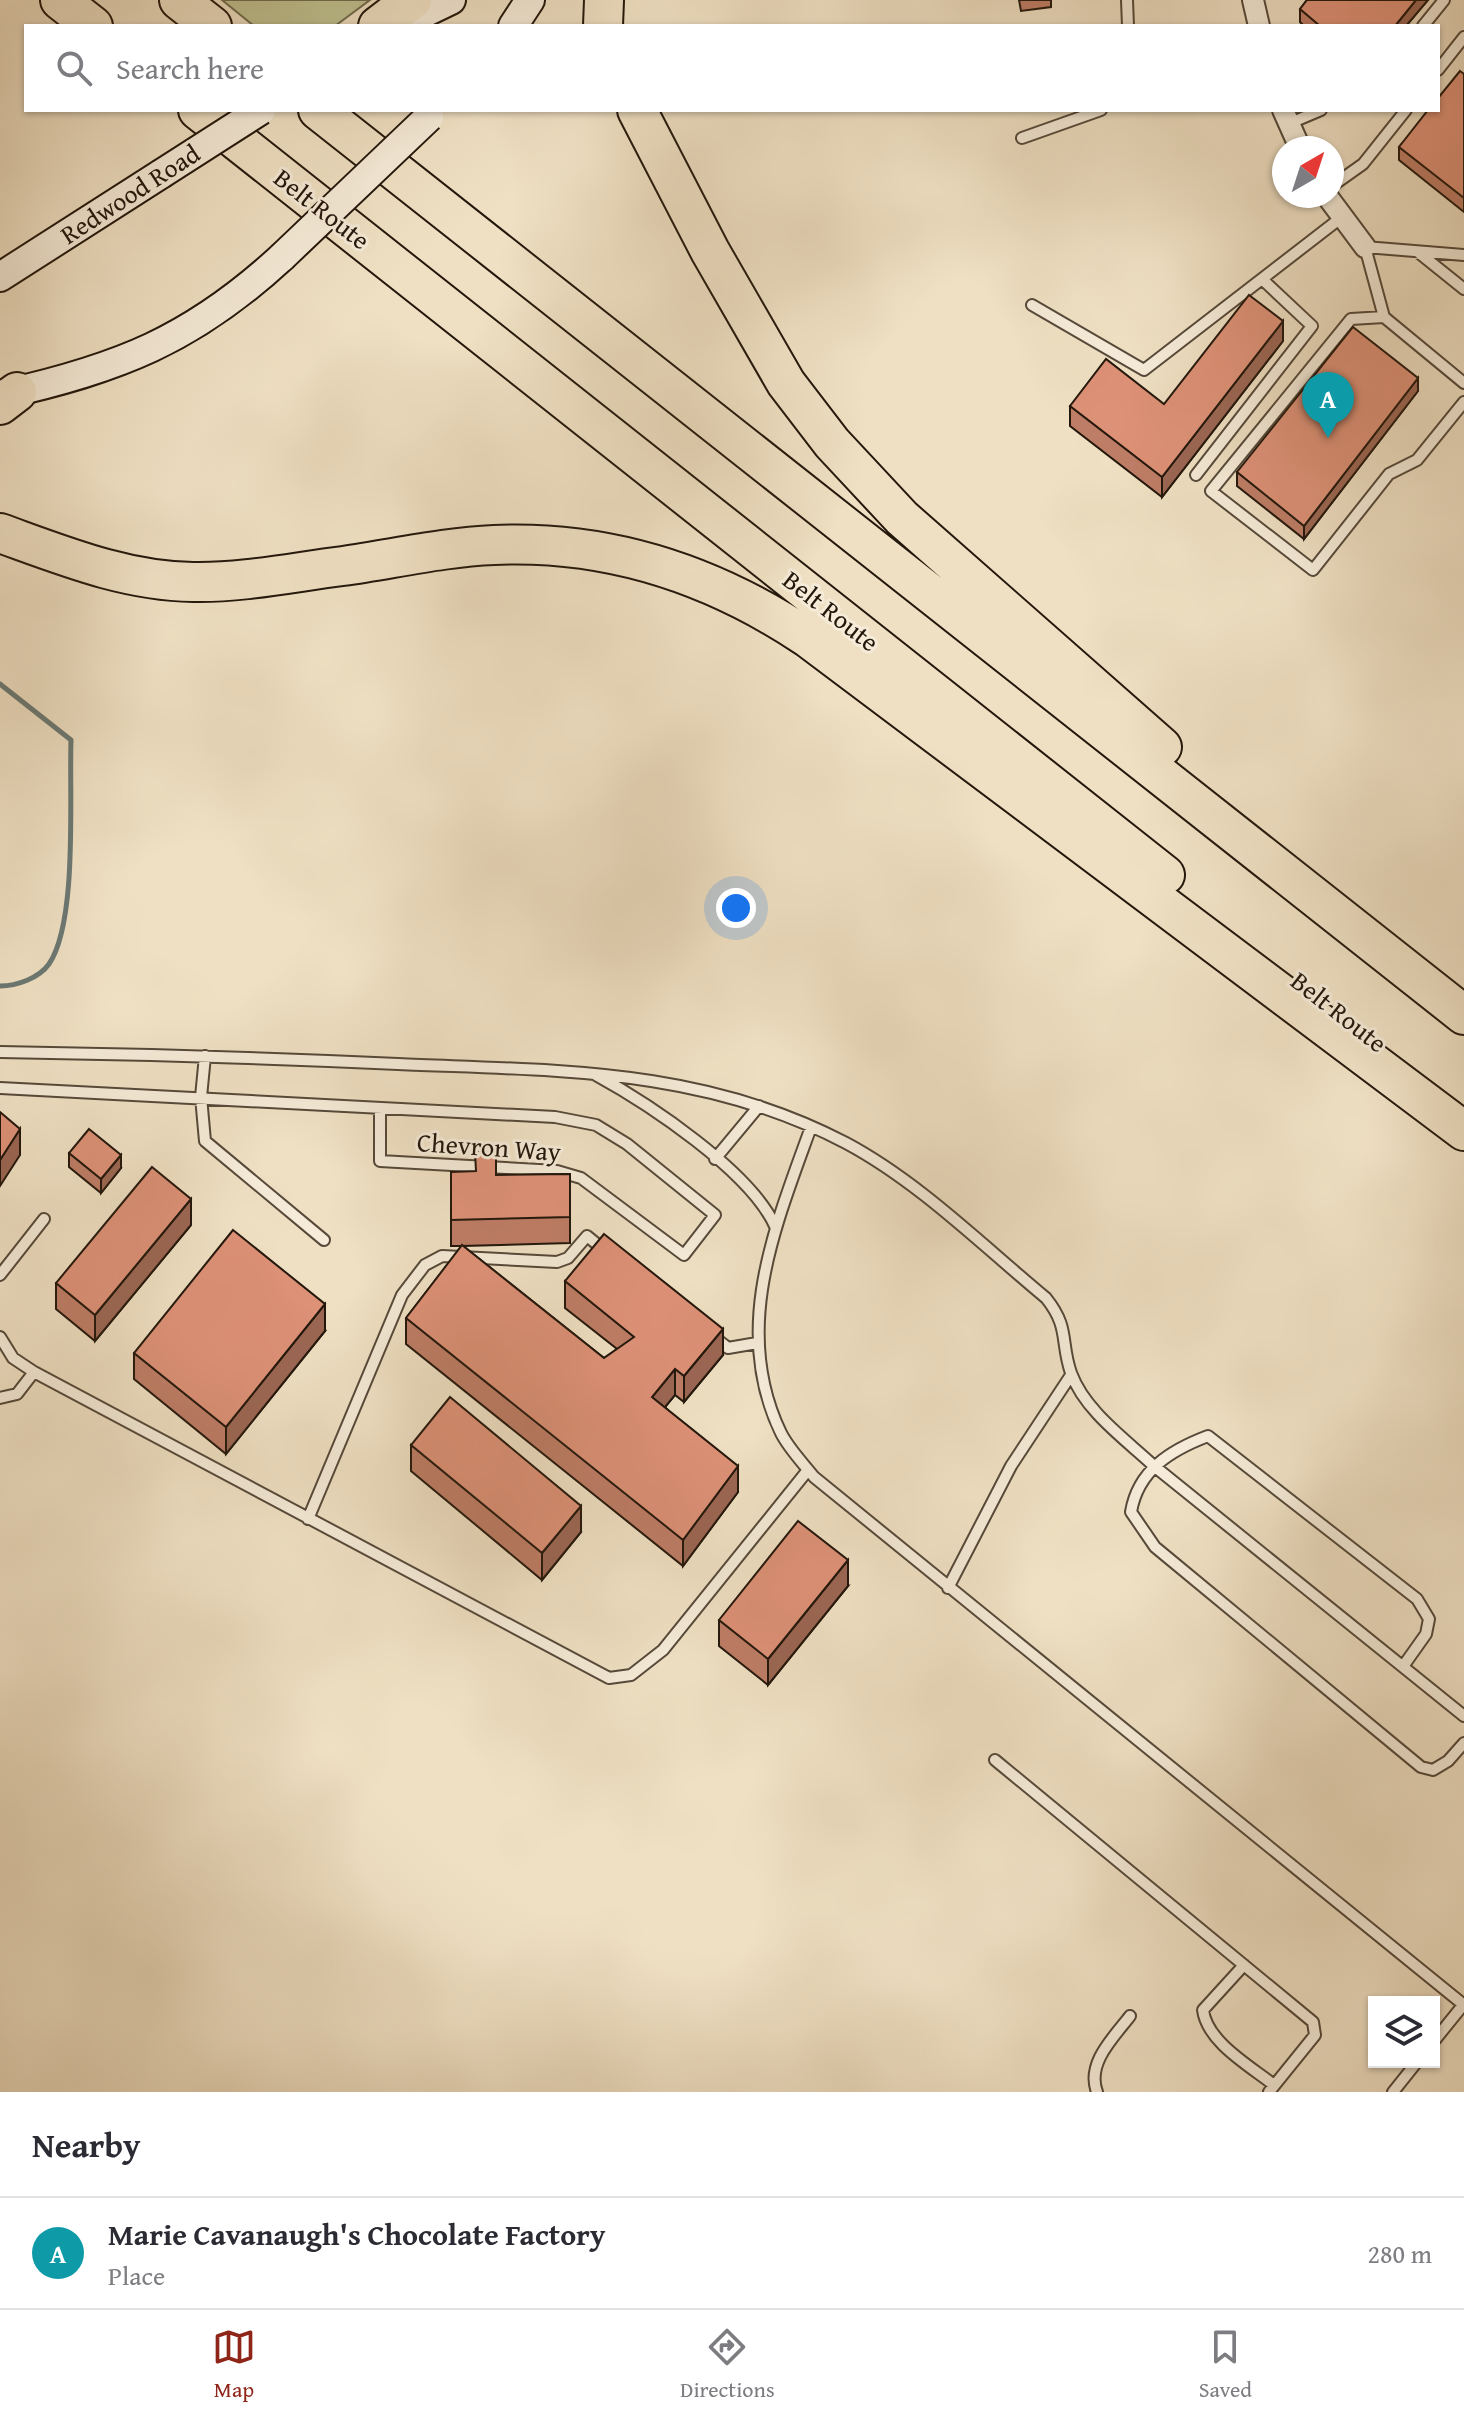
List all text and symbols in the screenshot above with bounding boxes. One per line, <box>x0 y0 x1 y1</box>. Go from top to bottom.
search box <box>24 24 1440 112</box>
icon: search <box>52 46 96 90</box>
text: Search here <box>116 46 264 90</box>
street label: Redwood Road <box>52 134 207 253</box>
north arrow <box>1272 136 1344 208</box>
street label: Belt Route <box>266 159 379 259</box>
pin: A <box>1302 372 1354 438</box>
street label: Belt Route <box>775 561 888 661</box>
your location <box>716 888 756 928</box>
street label: Belt Route <box>1283 962 1396 1062</box>
street label: Chevron Way <box>416 1122 562 1171</box>
map controls <box>1368 1996 1440 2068</box>
button: layers <box>1368 1996 1440 2068</box>
text: Nearby <box>32 2120 141 2169</box>
text: Marie Cavanaugh's Chocolate Factory <box>108 2212 605 2256</box>
text: A <box>50 2234 66 2273</box>
text: 280 m <box>1367 2234 1432 2273</box>
text: Place <box>108 2256 165 2295</box>
tab: Map <box>212 2325 256 2405</box>
tab: Directions <box>680 2325 775 2405</box>
tab: Saved <box>1199 2325 1252 2405</box>

